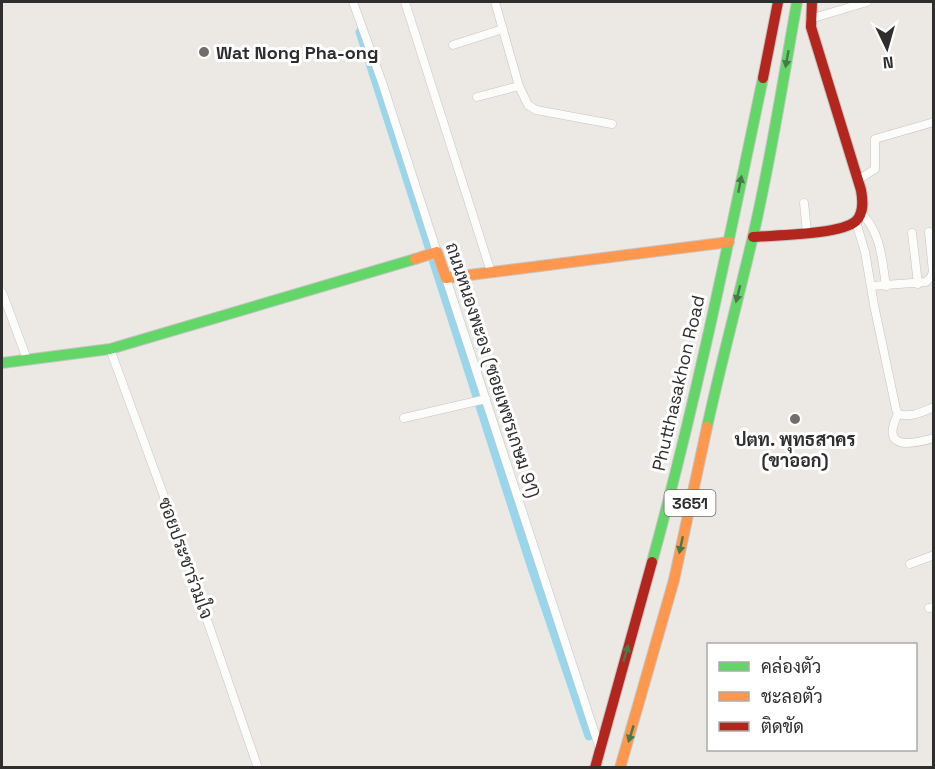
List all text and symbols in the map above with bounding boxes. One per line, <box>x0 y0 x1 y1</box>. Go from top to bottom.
north arrow <box>857 18 917 78</box>
place label: Wat Nong Pha-ong <box>216 41 378 64</box>
marker: Wat Nong Pha-ong <box>197 45 211 59</box>
one-way arrow <box>782 50 791 69</box>
text: N <box>882 52 895 73</box>
one-way arrow <box>736 175 745 194</box>
street label: ถนนหนองพะอง (ซอยเพชรเกษม 91) <box>441 239 545 501</box>
one-way arrow <box>733 285 743 303</box>
street label: Phutthasakhon Road <box>647 293 709 473</box>
marker: ปตท. พุทธสาคร (ขาออก) <box>788 412 802 426</box>
place label: ปตท. พุทธสาคร (ขาออก) <box>734 428 856 472</box>
road number: 3651 <box>664 490 716 516</box>
street label: ซอยประชาร่วมใจ <box>153 494 220 622</box>
one-way arrow <box>676 536 685 555</box>
legend <box>707 643 917 751</box>
one-way arrow <box>622 644 631 662</box>
text: คล่องตัว <box>761 655 821 678</box>
text: ชะลอตัว <box>761 685 823 708</box>
text: ติดขัด <box>761 715 804 738</box>
one-way arrow <box>626 725 635 743</box>

